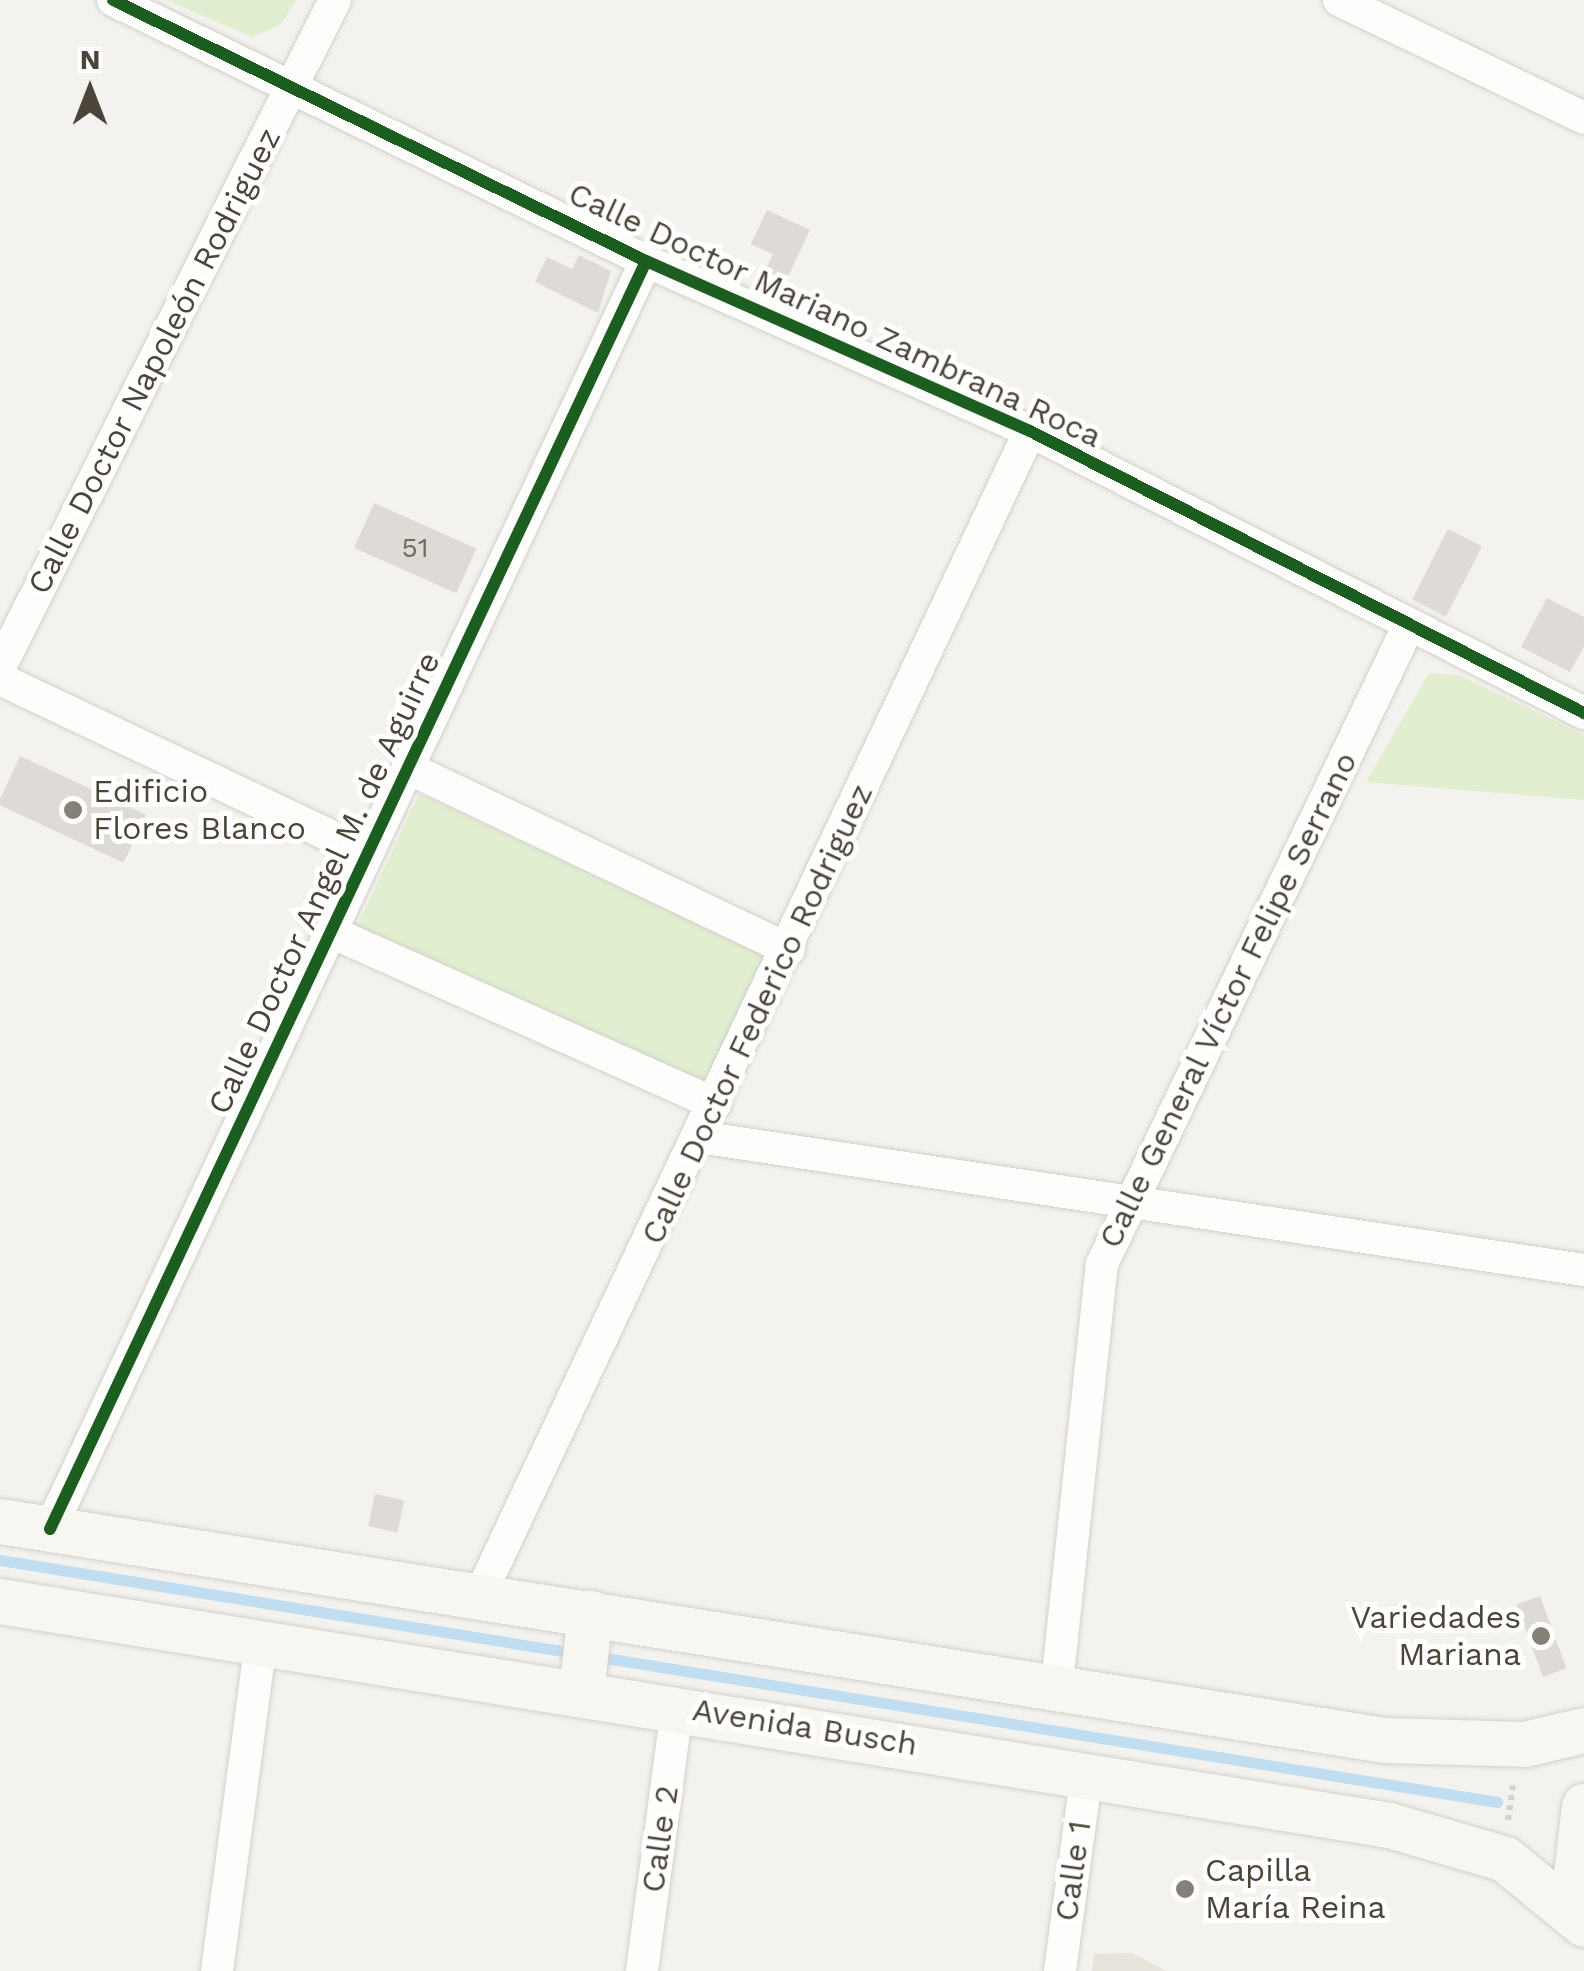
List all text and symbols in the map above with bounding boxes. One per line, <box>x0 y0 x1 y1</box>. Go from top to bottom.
north arrow <box>40 40 140 140</box>
text: N <box>80 43 100 76</box>
street label: Calle Doctor Napoleón Rodriguez <box>19 121 289 601</box>
street label: Calle Doctor Mariano Zambrana Roca <box>562 174 1108 456</box>
house number: 51 <box>401 531 429 565</box>
street label: Calle Doctor Angel M. de Aguirre <box>199 644 449 1122</box>
street label: Calle General Víctor Felipe Serrano <box>1090 744 1366 1256</box>
place label: Edificio Flores Blanco <box>93 773 306 848</box>
street label: Calle Doctor Federico Rodriguez <box>633 777 881 1251</box>
marker: Edificio Flores Blanco <box>62 799 84 821</box>
place label: Variedades Mariana <box>1350 1599 1521 1674</box>
marker: Variedades Mariana <box>1530 1625 1552 1647</box>
street label: Avenida Busch <box>689 1690 921 1764</box>
street label: Calle 2 <box>633 1783 687 1895</box>
street label: Calle 1 <box>1047 1818 1099 1924</box>
place label: Capilla María Reina <box>1205 1852 1386 1927</box>
marker: Capilla María Reina <box>1174 1878 1196 1900</box>

